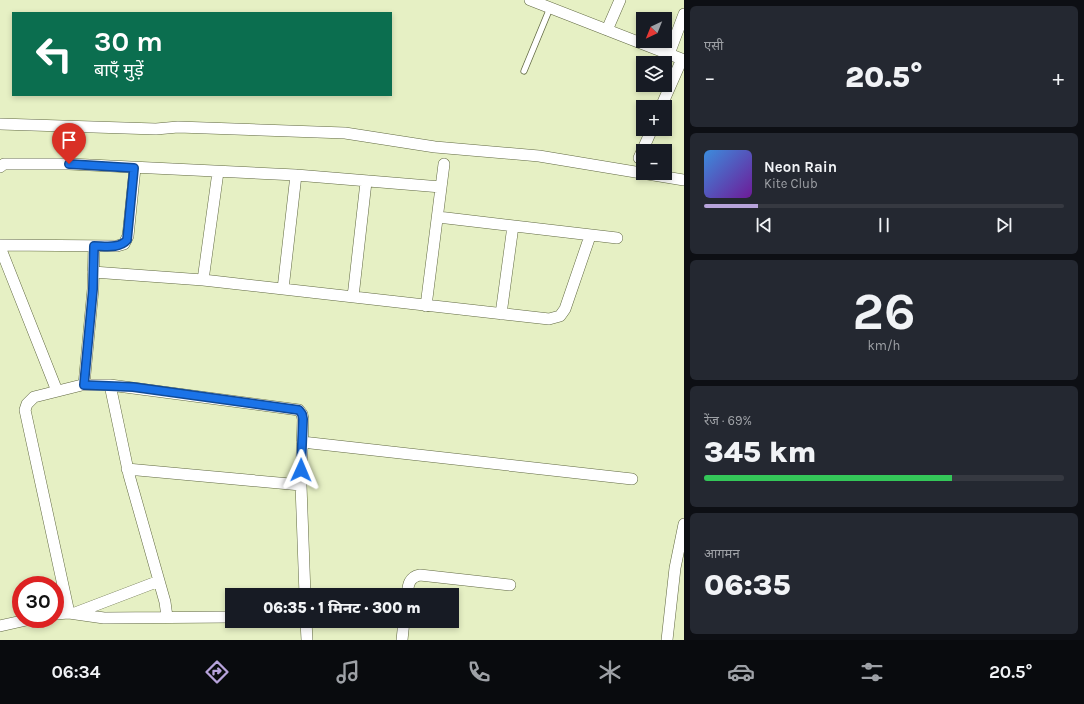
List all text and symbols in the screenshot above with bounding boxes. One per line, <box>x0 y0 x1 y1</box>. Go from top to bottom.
north arrow <box>636 12 672 48</box>
map controls <box>636 12 672 180</box>
text: 30 m <box>94 25 163 58</box>
icon: left <box>28 28 80 80</box>
text: एसी <box>704 38 723 53</box>
button: layers <box>636 56 672 92</box>
text: बाएँ मुड़ें <box>94 59 144 81</box>
text: 20.5° <box>845 59 923 95</box>
text: − <box>704 65 716 91</box>
text: + <box>1052 65 1064 91</box>
button: + <box>636 100 672 136</box>
pin <box>52 123 86 164</box>
icon: arrive <box>58 129 80 151</box>
button: − <box>636 144 672 180</box>
text: Neon Rain <box>764 158 837 176</box>
text: Kite Club <box>764 176 818 191</box>
icon: previous <box>753 214 775 236</box>
icon: pause <box>873 214 895 236</box>
icon: next <box>993 214 1015 236</box>
text: 26 <box>852 281 916 342</box>
text: km/h <box>868 338 900 353</box>
text: रेंज · 69% <box>704 413 752 428</box>
text: 345 km <box>704 434 816 470</box>
position arrow <box>280 449 322 491</box>
text: आगमन <box>704 546 740 561</box>
text: 06:35 <box>704 567 790 603</box>
speed limit sign: 30 <box>12 576 64 628</box>
text: 06:35 · 1 मिनट · 300 m <box>263 599 421 617</box>
icon: directions <box>203 658 231 686</box>
icon: music <box>334 658 362 686</box>
icon: phone <box>465 658 493 686</box>
icon: climate <box>596 658 624 686</box>
icon: car <box>727 658 755 686</box>
icon: filters <box>858 658 886 686</box>
text: 06:34 <box>51 661 101 683</box>
text: 20.5° <box>989 661 1033 683</box>

